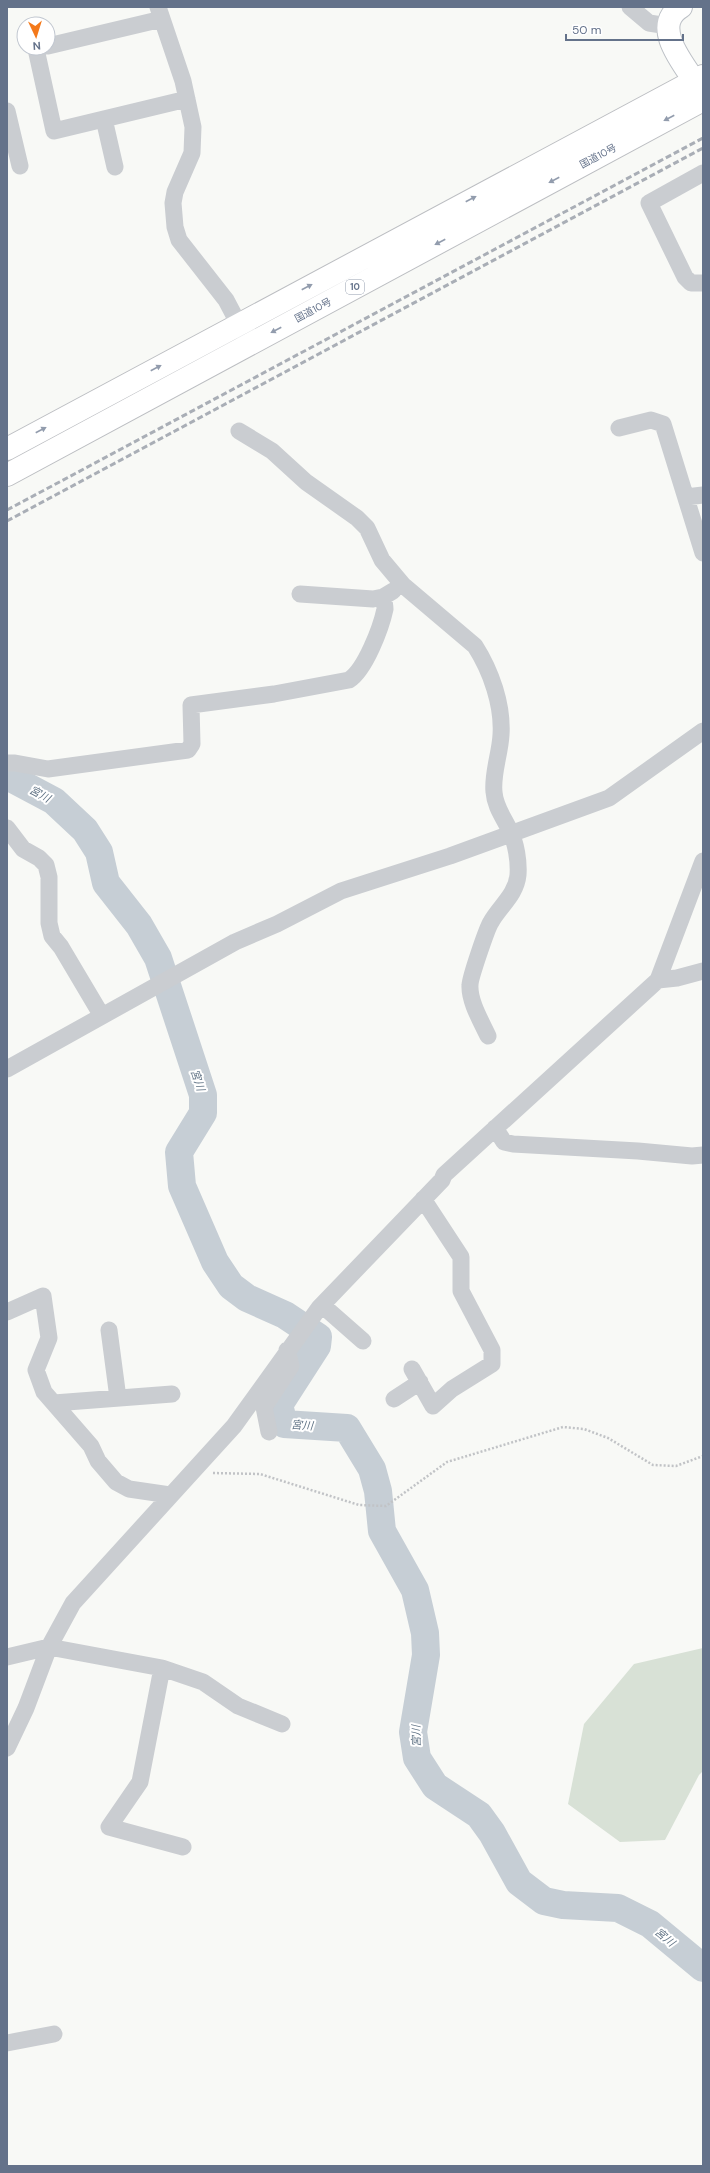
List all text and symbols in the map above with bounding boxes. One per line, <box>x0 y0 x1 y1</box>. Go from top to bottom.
north arrow <box>16 16 56 56</box>
scale bar <box>566 16 683 42</box>
text: 50 m <box>572 22 601 38</box>
text: N <box>32 39 41 53</box>
one-way arrow <box>663 115 674 122</box>
street label: 国道10号 <box>577 141 619 171</box>
one-way arrow <box>548 176 560 183</box>
one-way arrow <box>465 196 477 202</box>
one-way arrow <box>434 238 446 245</box>
road number: 10 <box>346 280 364 294</box>
one-way arrow <box>301 283 313 290</box>
street label: 国道10号 <box>292 295 334 325</box>
one-way arrow <box>270 327 282 334</box>
one-way arrow <box>150 365 161 371</box>
one-way arrow <box>35 427 47 433</box>
water label: 宮川 <box>27 783 54 806</box>
water label: 宮川 <box>188 1067 208 1094</box>
water label: 宮川 <box>291 1417 314 1433</box>
water label: 宮川 <box>409 1724 423 1747</box>
water label: 宮川 <box>652 1925 679 1950</box>

